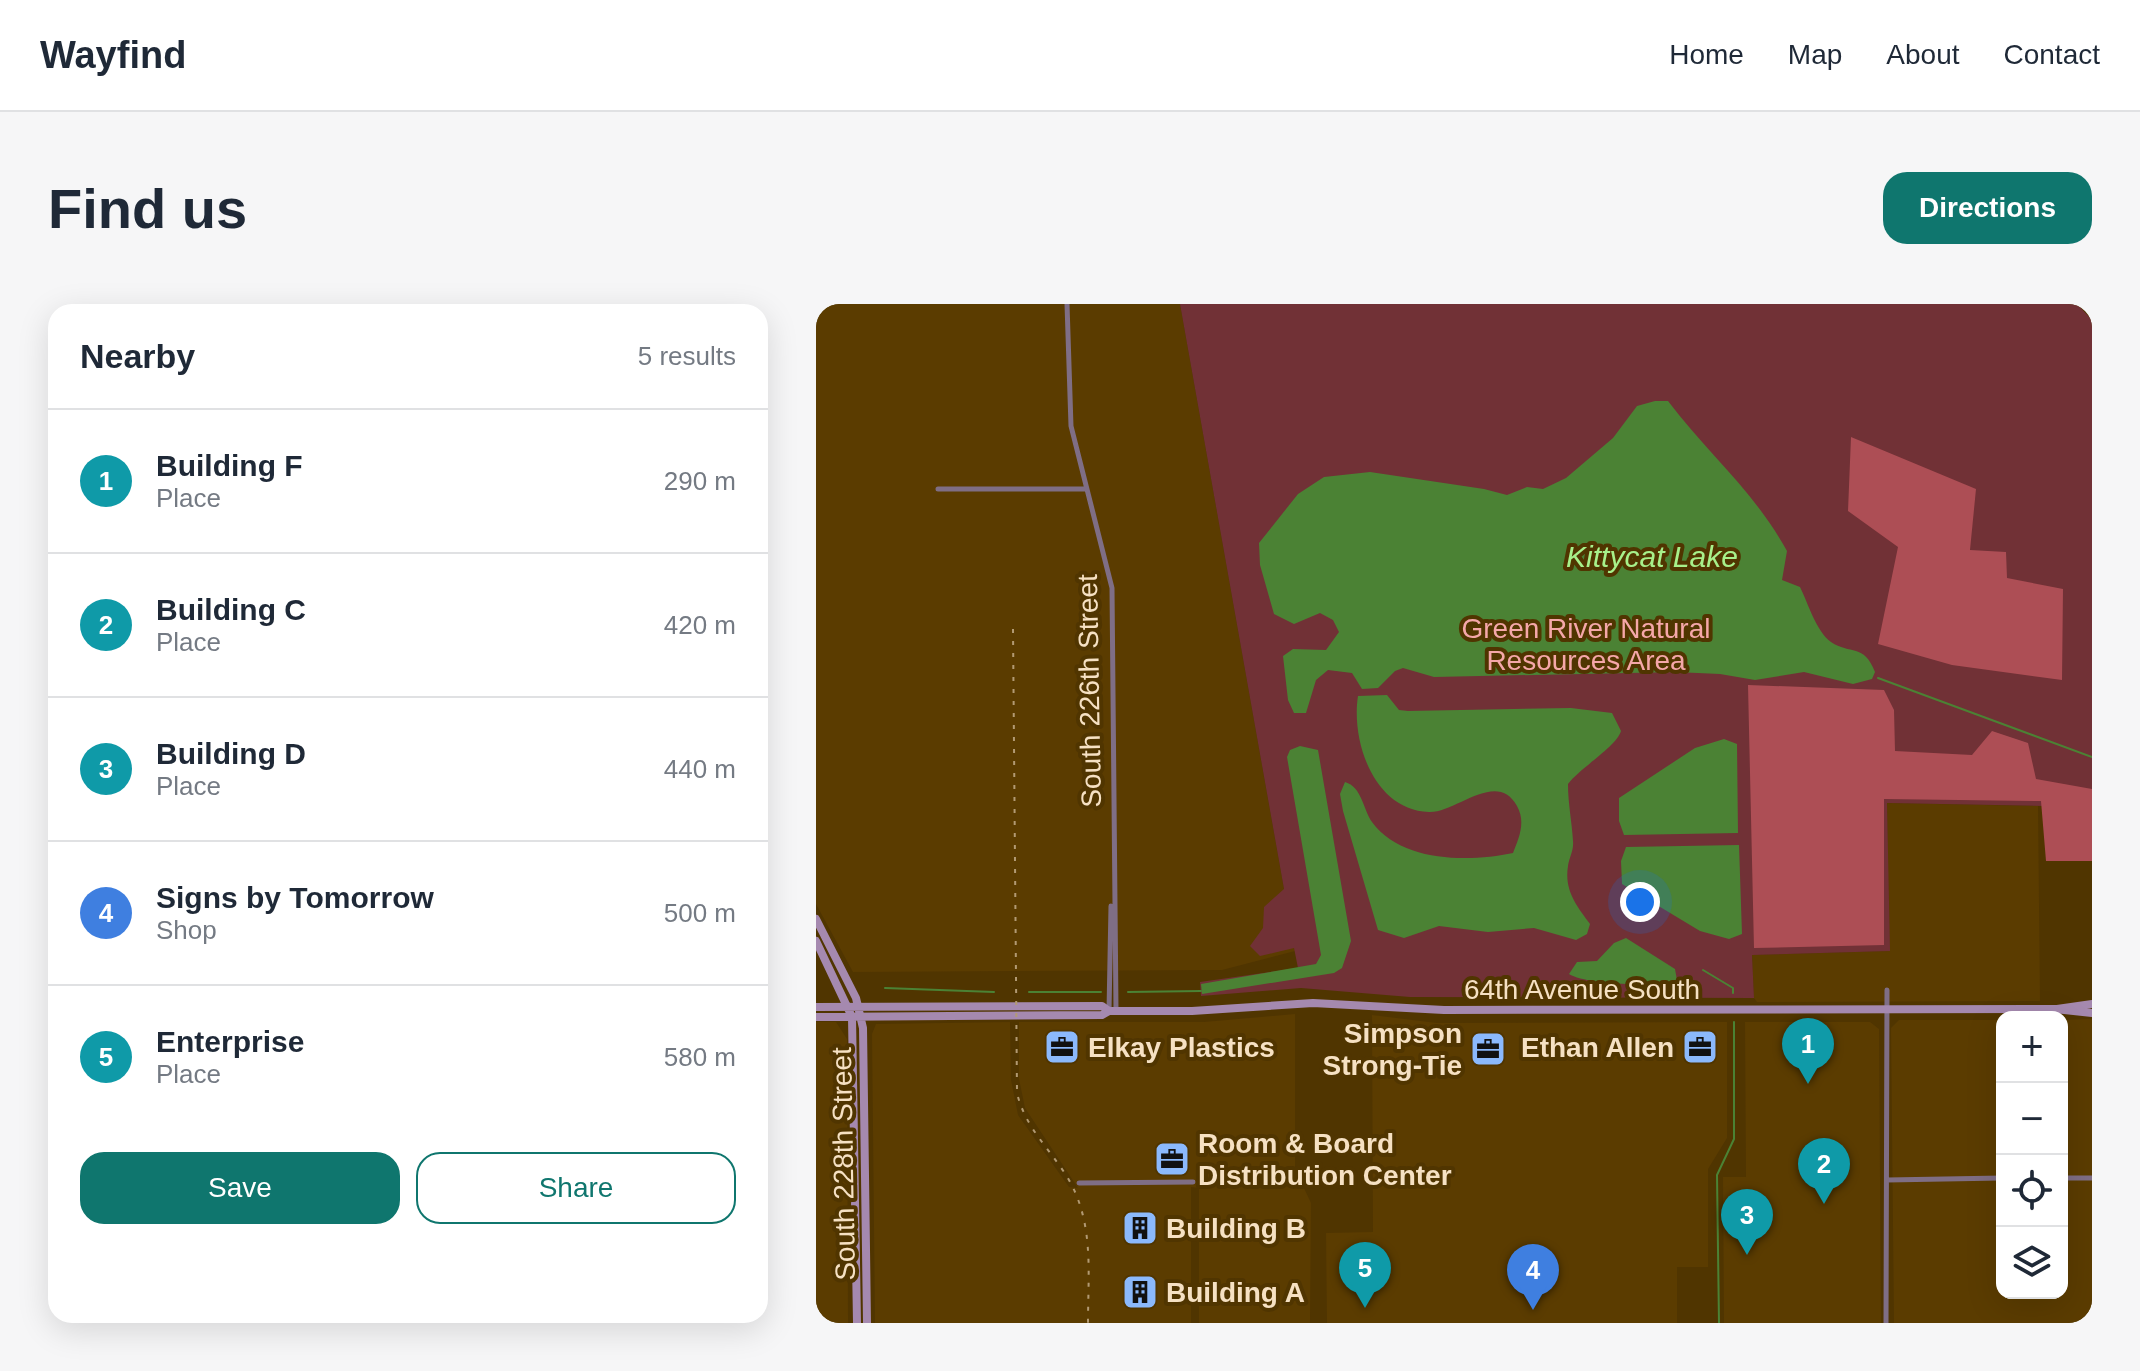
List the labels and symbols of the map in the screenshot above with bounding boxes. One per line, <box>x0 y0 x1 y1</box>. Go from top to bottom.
water label: Kittycat Lake <box>1566 540 1738 573</box>
street label: South 226th Street <box>1072 574 1107 808</box>
park label: Green River Natural Resources Area <box>1462 613 1710 676</box>
your location <box>1620 882 1660 922</box>
street label: 64th Avenue South <box>1464 974 1700 1005</box>
place label: Simpson Strong-Tie <box>1323 1018 1462 1081</box>
pin: 1 <box>1782 1018 1834 1084</box>
office icon: Elkay Plastics <box>1043 1028 1081 1066</box>
office icon: Ethan Allen <box>1681 1028 1719 1066</box>
office icon: Simpson Strong-Tie <box>1469 1030 1507 1068</box>
place label: Elkay Plastics <box>1088 1032 1275 1063</box>
place label: Ethan Allen <box>1521 1032 1674 1063</box>
street label: South 228th Street <box>826 1047 861 1281</box>
place label: Room & Board Distribution Center <box>1198 1128 1452 1191</box>
pin: 2 <box>1798 1138 1850 1204</box>
office icon: Room & Board Distribution Center <box>1153 1140 1191 1178</box>
pin: 3 <box>1721 1189 1773 1255</box>
building icon: Building B <box>1121 1209 1159 1247</box>
place label: Building B <box>1166 1213 1306 1244</box>
pin: 5 <box>1339 1242 1391 1308</box>
pin: 4 <box>1507 1244 1559 1310</box>
building icon: Building A <box>1121 1273 1159 1311</box>
place label: Building A <box>1166 1277 1305 1308</box>

